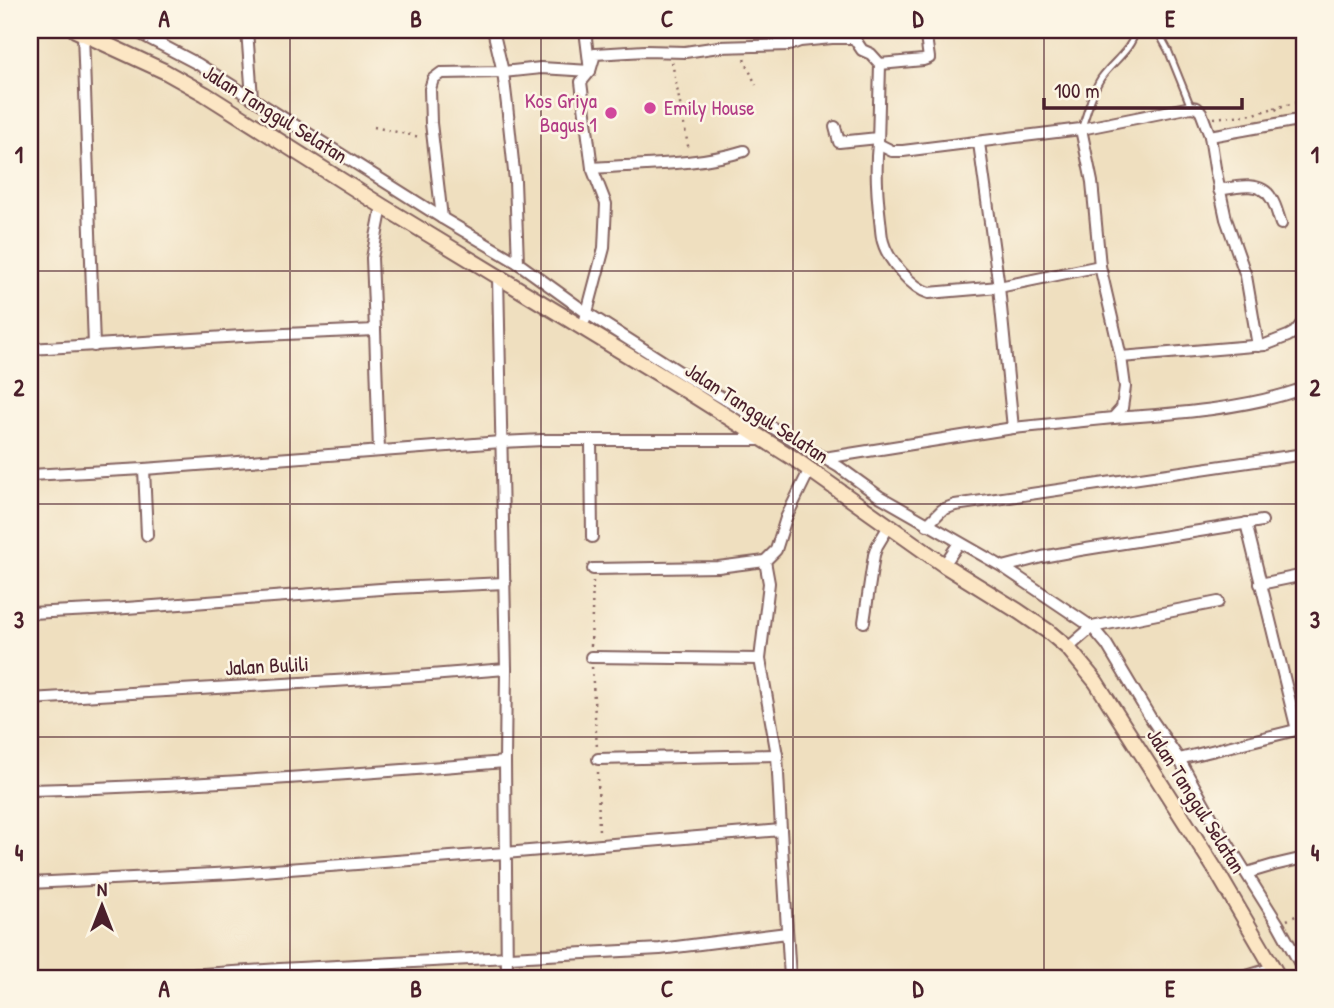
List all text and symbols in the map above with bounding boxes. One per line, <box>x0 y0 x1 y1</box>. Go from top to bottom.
text: A <box>158 3 170 34</box>
text: B <box>410 3 422 34</box>
text: C <box>661 3 673 34</box>
text: D <box>913 3 925 34</box>
text: E <box>1165 3 1176 34</box>
street label: Jalan Tanggul Selatan <box>197 57 353 170</box>
scale bar <box>1044 66 1241 110</box>
text: 100 m <box>1054 76 1100 105</box>
place label: Kos Griya Bagus 1 <box>525 86 597 139</box>
place label: Emily House <box>664 93 755 122</box>
marker: Emily House <box>642 100 658 116</box>
marker: Kos Griya Bagus 1 <box>603 105 619 121</box>
text: 1 <box>15 139 23 170</box>
text: 1 <box>1311 139 1319 170</box>
street label: Jalan Tanggul Selatan <box>680 355 835 470</box>
text: 2 <box>14 372 25 403</box>
text: 2 <box>1310 372 1321 403</box>
text: 3 <box>14 604 24 635</box>
text: 3 <box>1310 604 1320 635</box>
street label: Jalan Bulili <box>224 649 310 682</box>
street label: Jalan Tanggul Selatan <box>1140 723 1253 879</box>
text: 4 <box>15 837 24 868</box>
text: 4 <box>1311 837 1320 868</box>
north arrow <box>66 872 136 942</box>
text: N <box>97 876 107 902</box>
text: A <box>158 973 170 1004</box>
text: B <box>410 973 422 1004</box>
text: C <box>661 973 673 1004</box>
text: D <box>913 973 925 1004</box>
text: E <box>1165 973 1176 1004</box>

